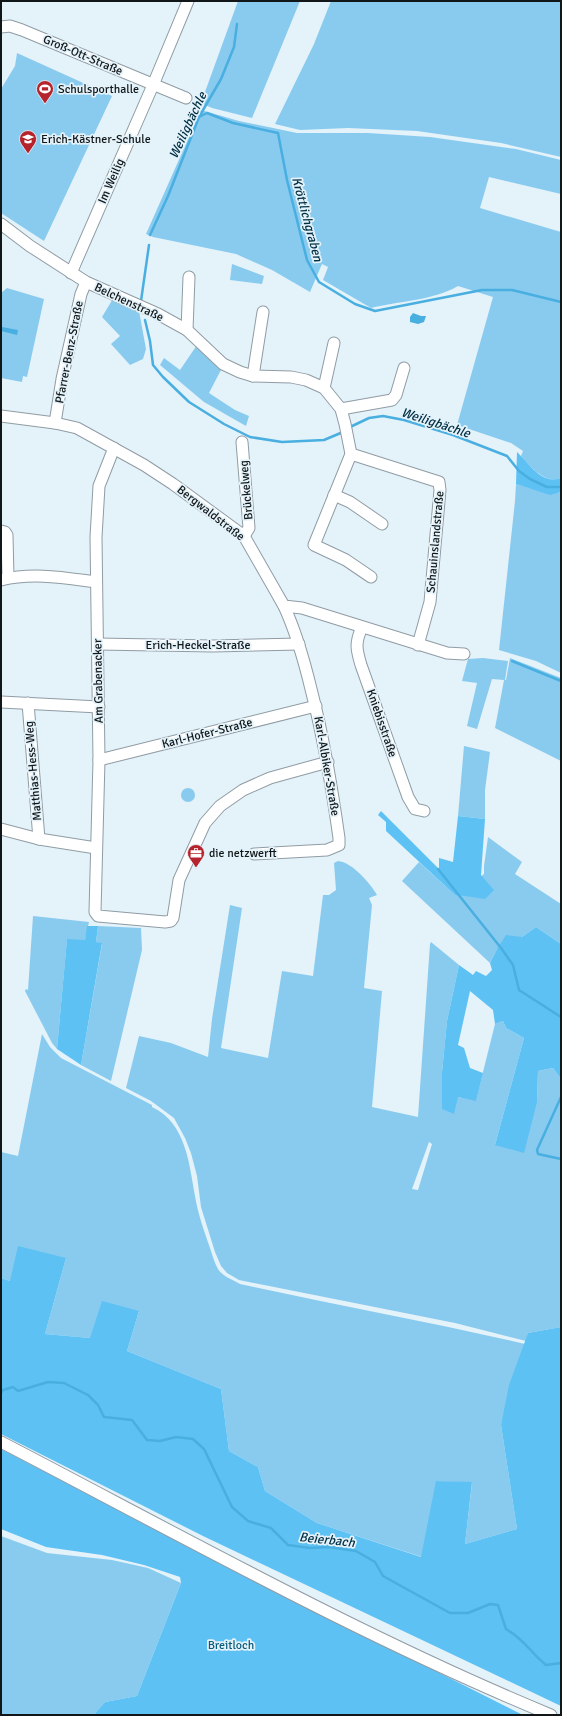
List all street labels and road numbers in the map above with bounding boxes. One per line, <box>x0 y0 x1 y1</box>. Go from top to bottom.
street label: Groß-Ott-Straße <box>41 32 125 79</box>
street label: Im Weilig <box>95 156 128 206</box>
street label: Belchenstraße <box>92 280 166 325</box>
street label: Pfarrer-Benz-Straße <box>52 299 87 405</box>
street label: Brückelweg <box>236 460 257 520</box>
street label: Bergwaldstraße <box>174 482 248 544</box>
street label: Schauinslandstraße <box>424 490 447 594</box>
street label: Am Grabenacker <box>90 638 107 723</box>
street label: Erich-Heckel-Straße <box>145 638 251 653</box>
street label: Kniebisstraße <box>363 687 400 759</box>
street label: Karl-Hofer-Straße <box>160 715 254 752</box>
street label: Karl-Albiker-Straße <box>310 715 343 817</box>
street label: Matthias-Hess-Weg <box>22 720 45 822</box>

